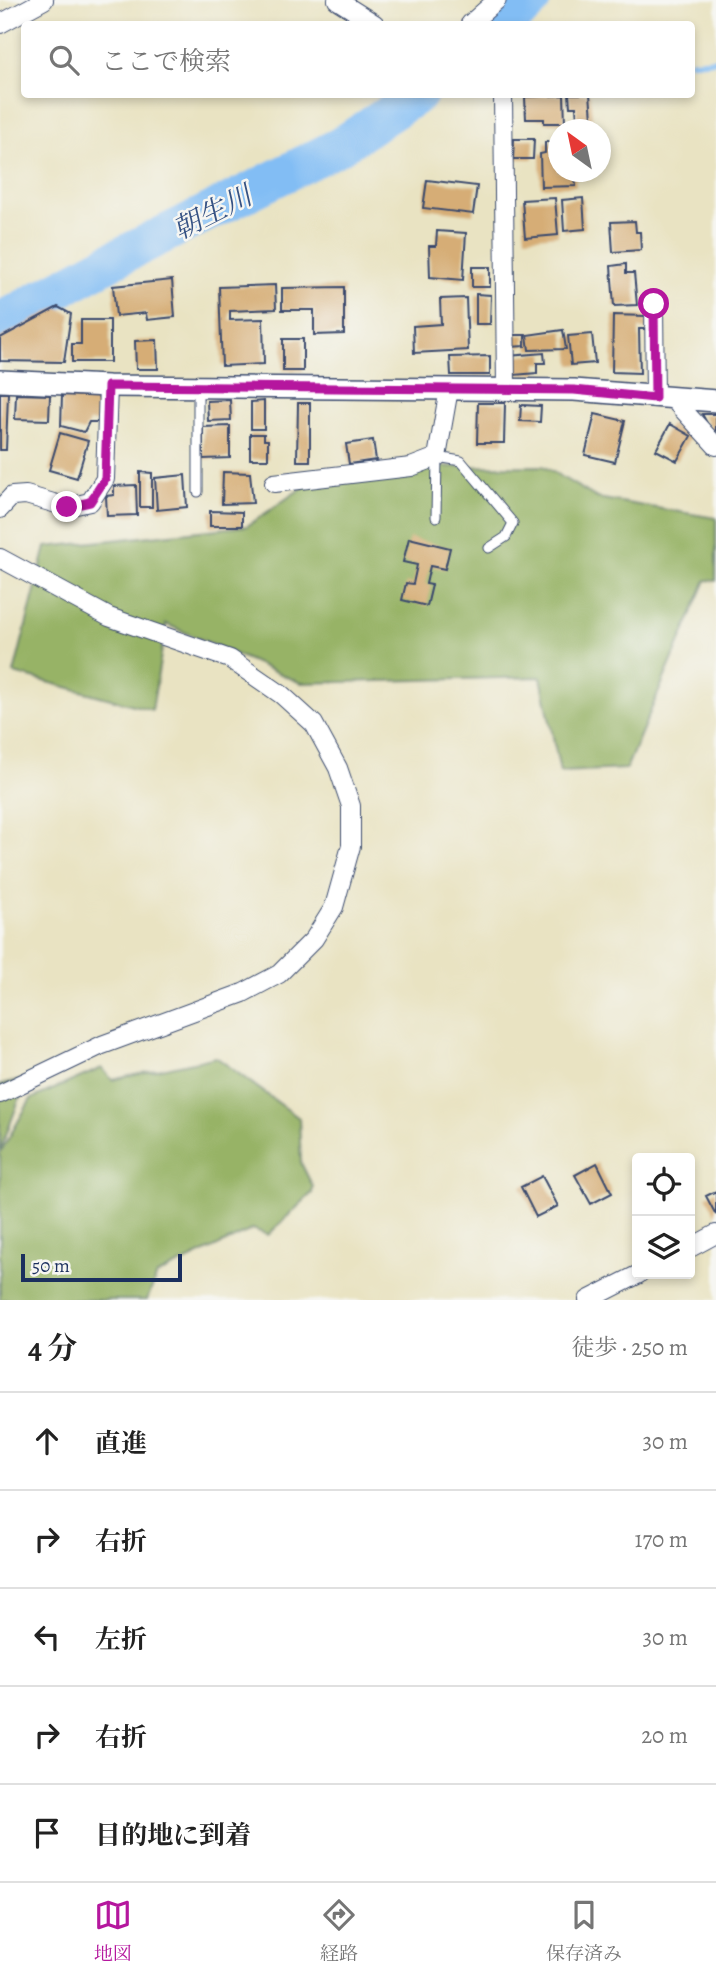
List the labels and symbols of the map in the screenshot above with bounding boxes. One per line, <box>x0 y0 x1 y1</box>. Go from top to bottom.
north arrow <box>548 119 611 182</box>
water label: 朝生川 <box>166 176 261 249</box>
route start <box>638 288 669 319</box>
route end <box>51 491 82 522</box>
scale bar <box>21 1251 182 1283</box>

